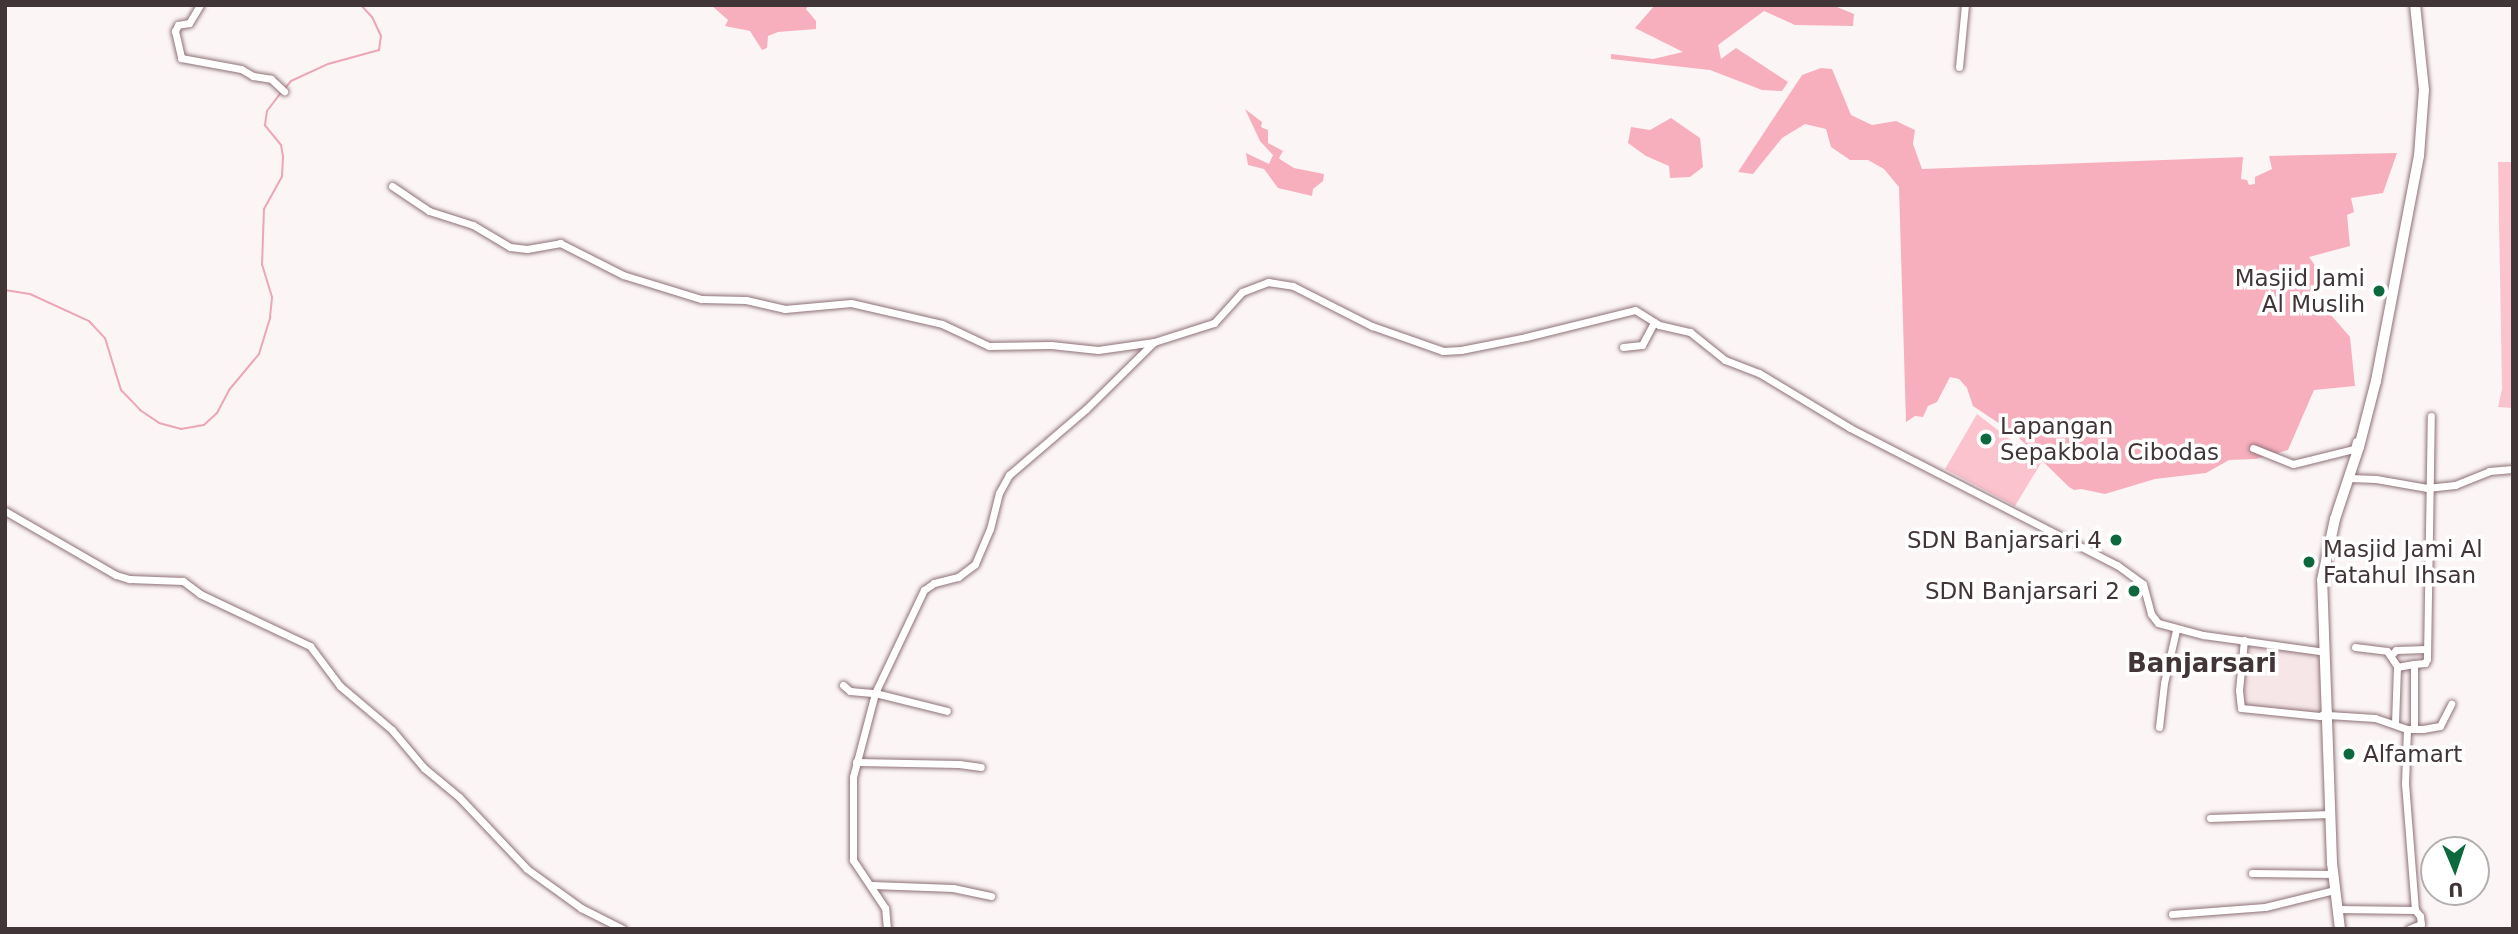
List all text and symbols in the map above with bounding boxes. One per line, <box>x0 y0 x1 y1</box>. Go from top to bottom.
place label: Masjid Jami Al Muslih <box>2235 264 2365 318</box>
marker: Masjid Jami Al Muslih <box>2371 283 2387 299</box>
place label: Lapangan Sepakbola Cibodas <box>2000 412 2219 466</box>
marker: Lapangan Sepakbola Cibodas <box>1978 431 1994 447</box>
place label: SDN Banjarsari 4 <box>1907 526 2102 554</box>
marker: SDN Banjarsari 4 <box>2108 532 2124 548</box>
place label: Masjid Jami Al Fatahul Ihsan <box>2323 535 2483 589</box>
marker: Masjid Jami Al Fatahul Ihsan <box>2301 554 2317 570</box>
place label: SDN Banjarsari 2 <box>1925 577 2120 605</box>
marker: SDN Banjarsari 2 <box>2126 583 2142 599</box>
district label: Banjarsari <box>2127 648 2277 680</box>
place label: Alfamart <box>2363 740 2462 768</box>
marker: Alfamart <box>2341 746 2357 762</box>
north arrow <box>2420 836 2490 906</box>
text: U <box>2448 879 2464 901</box>

